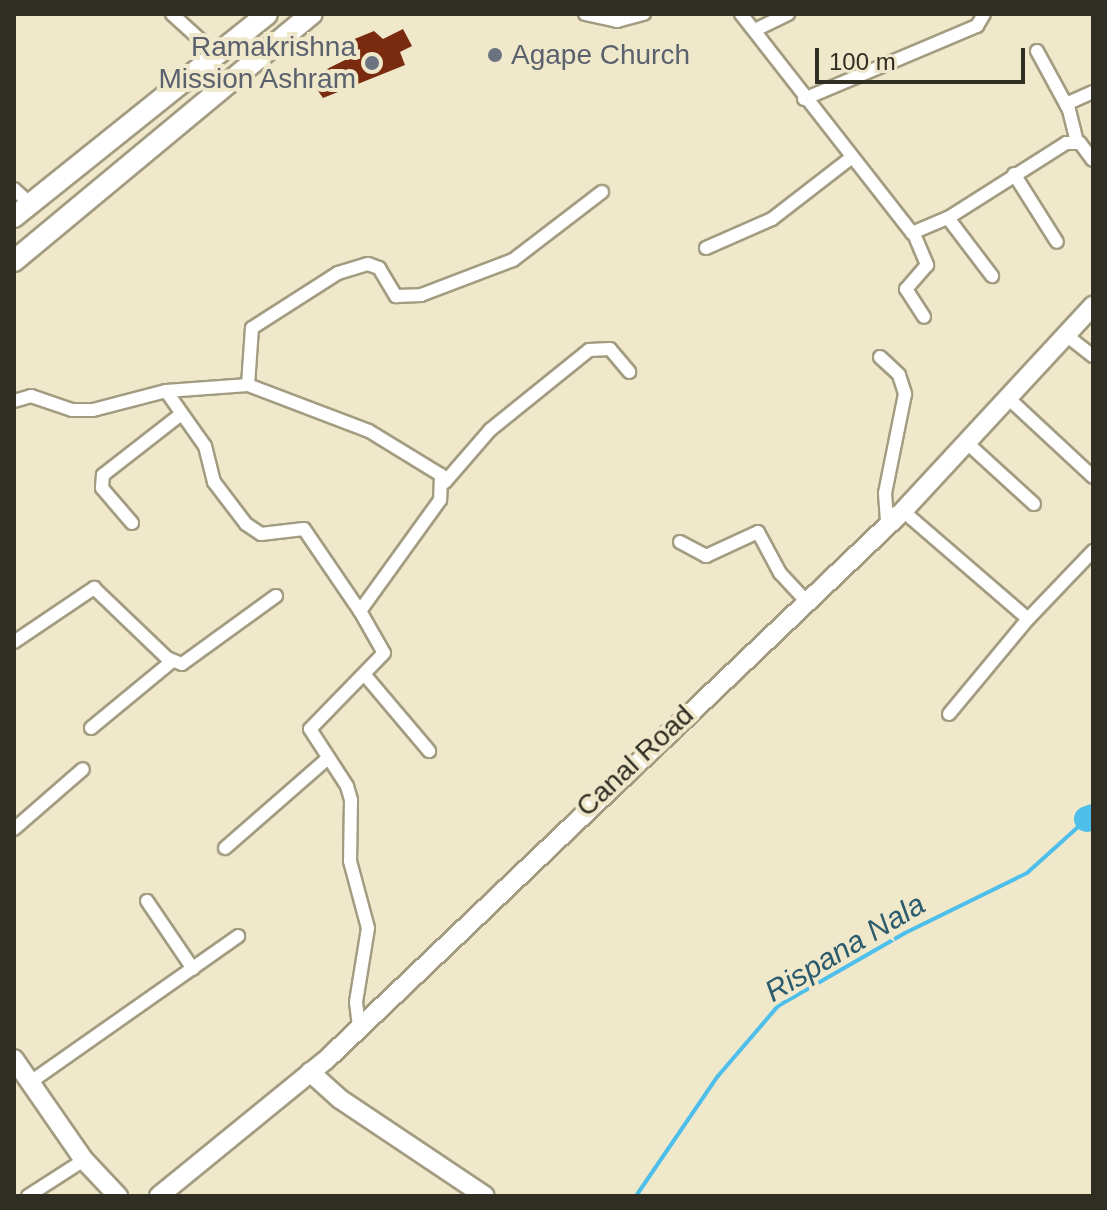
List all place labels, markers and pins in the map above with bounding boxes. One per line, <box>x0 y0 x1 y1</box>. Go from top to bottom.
place label: Ramakrishna Mission Ashram <box>157 30 356 96</box>
place label: Agape Church <box>511 38 690 72</box>
marker: Agape Church <box>486 46 504 64</box>
marker: Ramakrishna Mission Ashram <box>363 54 381 72</box>

